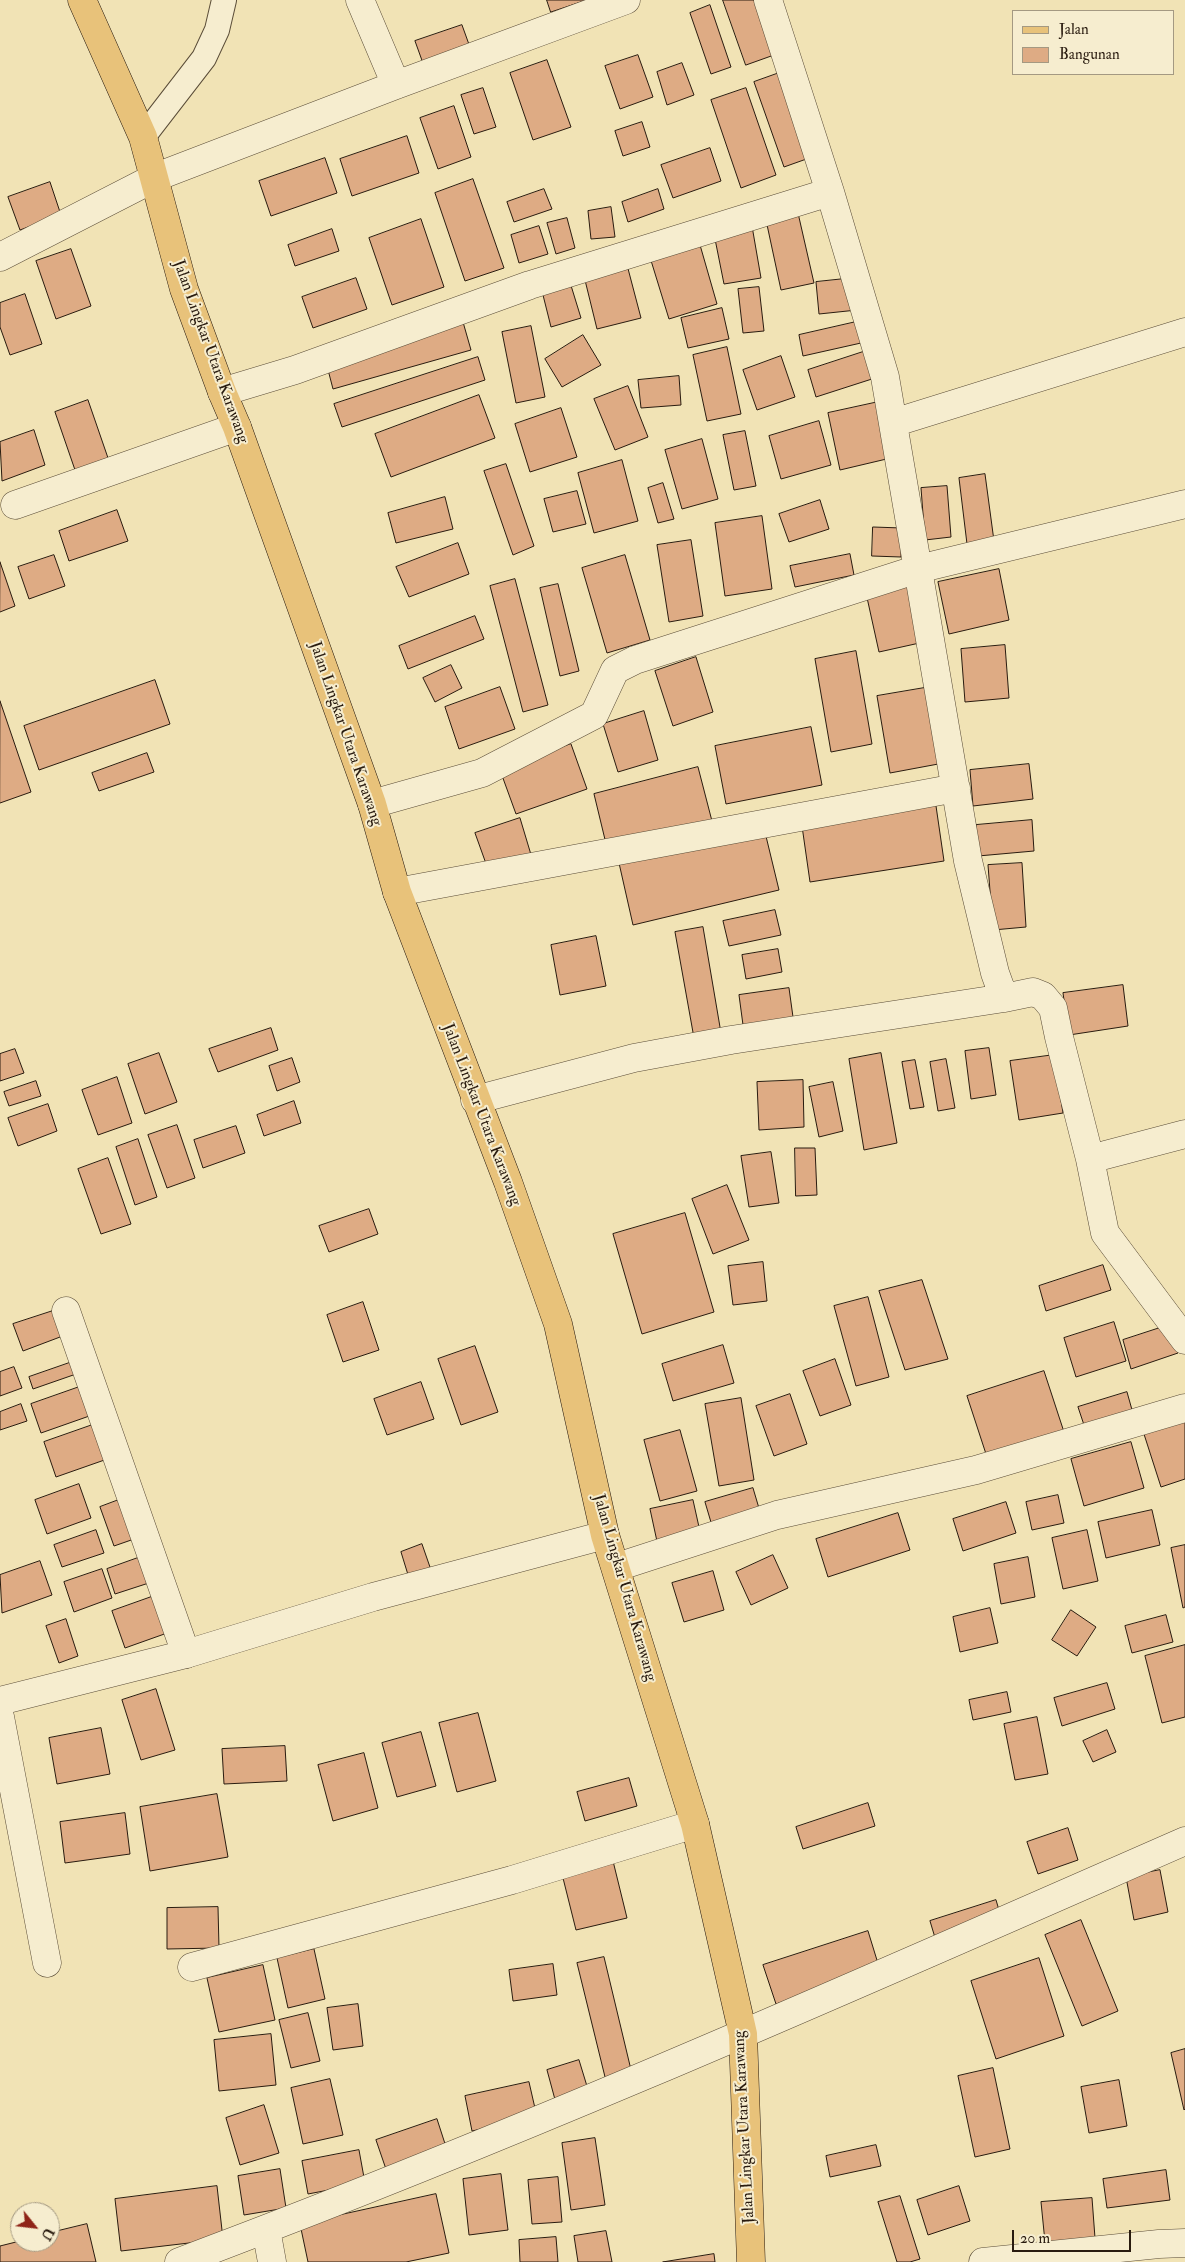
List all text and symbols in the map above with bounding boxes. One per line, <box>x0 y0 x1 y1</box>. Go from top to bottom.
legend <box>1012 10 1175 75</box>
text: Jalan <box>1059 20 1089 39</box>
text: Bangunan <box>1059 45 1120 64</box>
street label: Jalan Lingkar Utara Karawang <box>168 258 252 446</box>
street label: Jalan Lingkar Utara Karawang <box>304 639 386 829</box>
street label: Jalan Lingkar Utara Karawang <box>437 1021 525 1209</box>
street label: Jalan Lingkar Utara Karawang <box>588 1492 660 1684</box>
street label: Jalan Lingkar Utara Karawang <box>730 2030 760 2224</box>
north arrow <box>10 2202 60 2252</box>
scale bar <box>1015 2220 1134 2252</box>
text: U <box>37 2225 58 2243</box>
text: 20 m <box>1020 2229 1050 2248</box>

